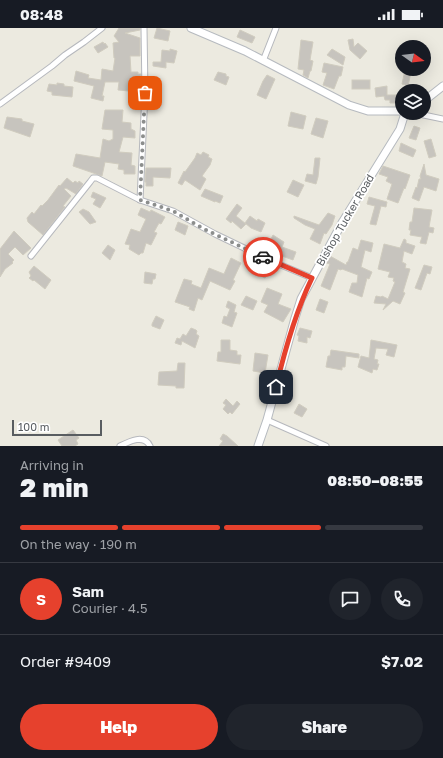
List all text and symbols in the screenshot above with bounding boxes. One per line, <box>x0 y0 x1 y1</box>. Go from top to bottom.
text: 08:48 <box>20 5 63 23</box>
north arrow <box>395 40 431 76</box>
map controls <box>395 40 431 120</box>
pin <box>128 76 162 110</box>
icon: bag <box>134 82 156 104</box>
button: layers <box>395 84 431 120</box>
street label: Bishop Tucker Road <box>313 172 376 268</box>
courier <box>243 237 283 277</box>
icon: car <box>252 246 274 268</box>
pin <box>259 370 293 404</box>
icon: home <box>265 376 287 398</box>
scale bar <box>12 418 102 437</box>
text: 100 m <box>18 420 49 433</box>
text: Arriving in <box>20 457 84 473</box>
text: 08:50–08:55 <box>327 471 423 489</box>
text: 2 min <box>20 472 88 503</box>
text: On the way · 190 m <box>20 536 137 552</box>
button: chat <box>329 578 371 620</box>
button: phone <box>381 578 423 620</box>
text: Sam <box>72 582 104 600</box>
text: S <box>36 590 46 608</box>
text: Courier · 4.5 <box>72 600 147 616</box>
text: Order #9409 <box>20 652 111 670</box>
text: $7.02 <box>381 652 423 670</box>
button: Help <box>20 704 218 750</box>
button: Share <box>226 704 423 750</box>

